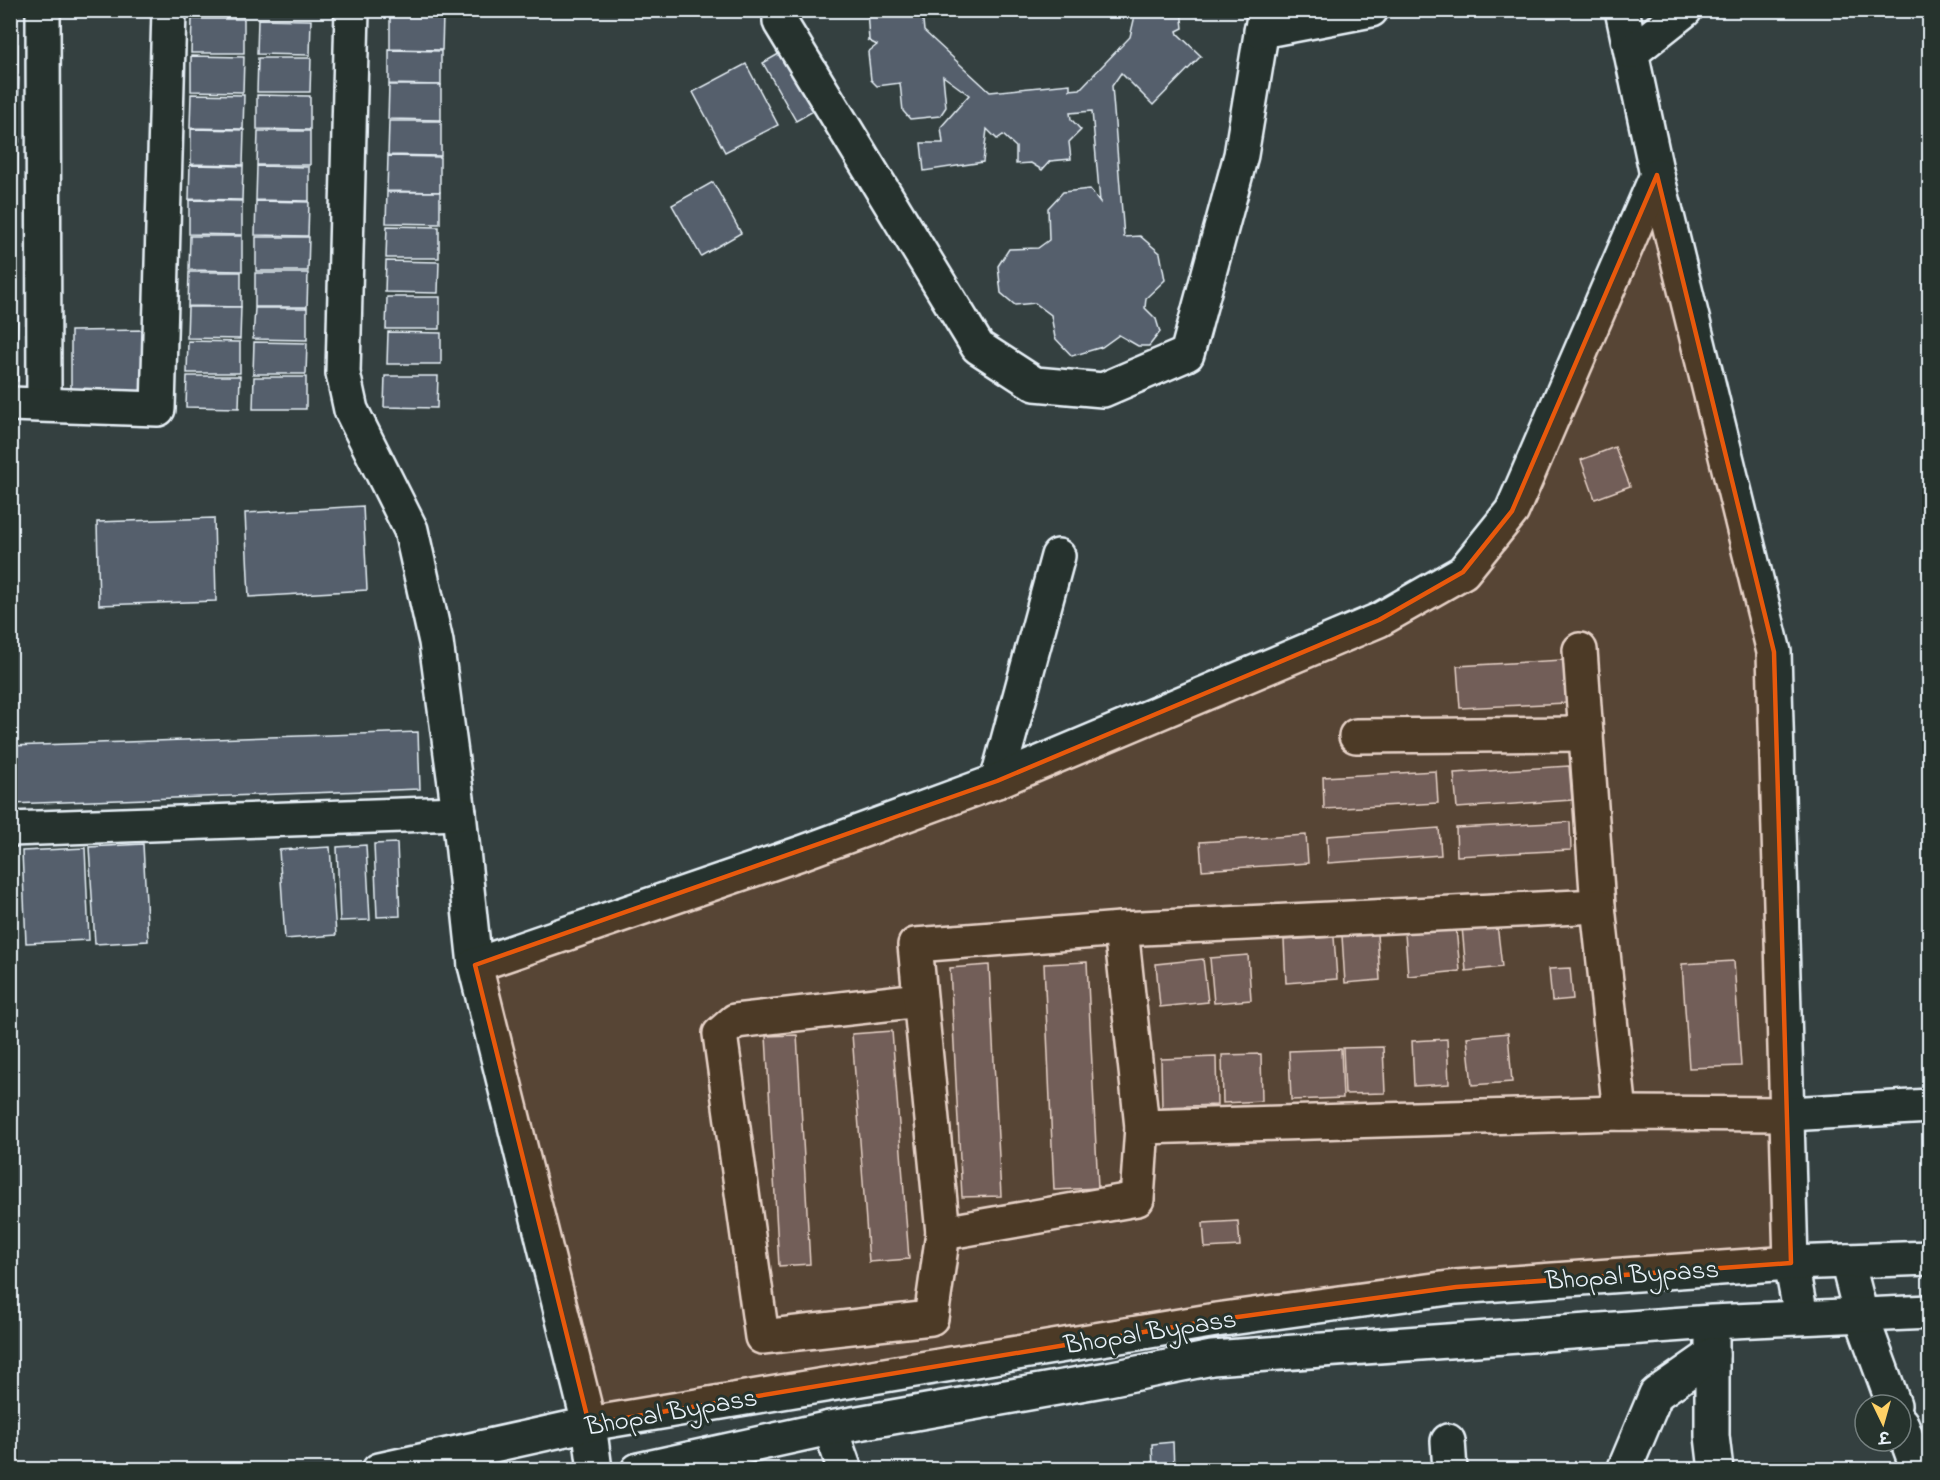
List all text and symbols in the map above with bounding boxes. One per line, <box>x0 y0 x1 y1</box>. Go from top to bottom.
street label: Bhopal Bypass <box>1543 1251 1720 1302</box>
street label: Bhopal Bypass <box>1060 1301 1239 1366</box>
street label: Bhopal Bypass <box>581 1379 760 1448</box>
north arrow <box>1853 1393 1913 1453</box>
text: उ <box>1876 1423 1892 1448</box>

